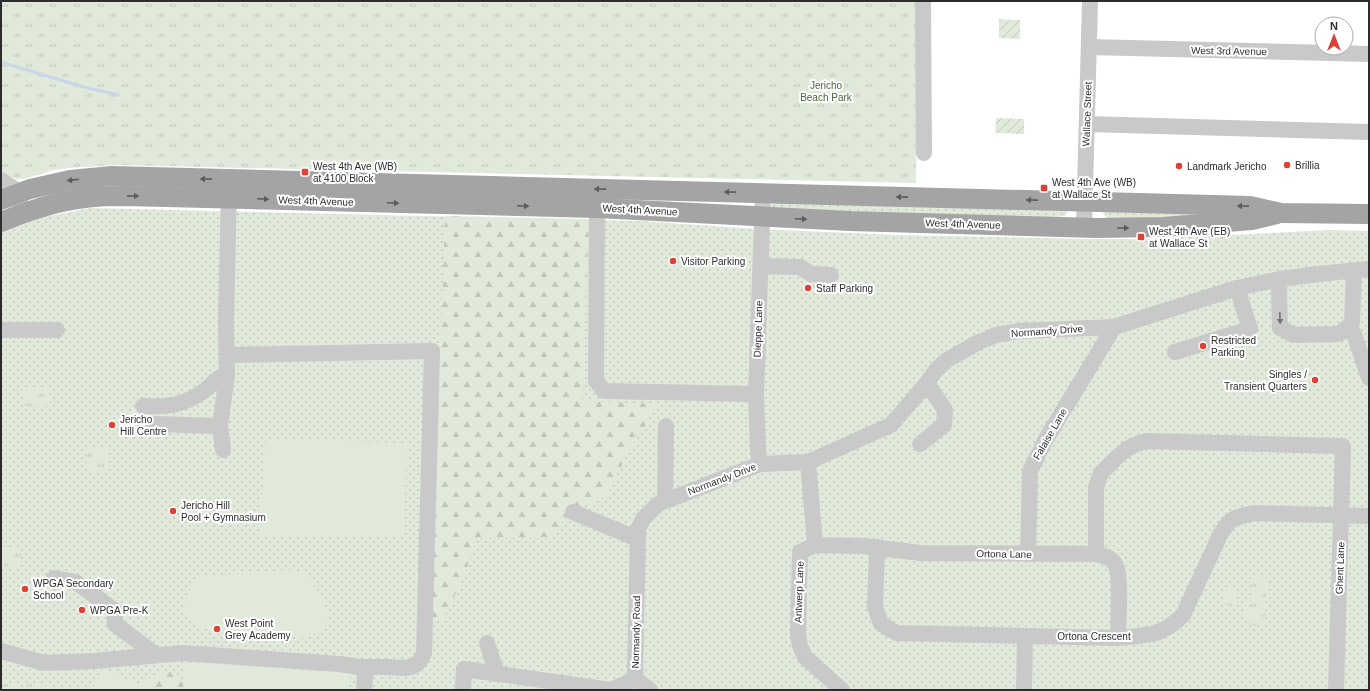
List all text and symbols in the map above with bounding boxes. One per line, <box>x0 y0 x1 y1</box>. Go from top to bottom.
north arrow <box>1314 16 1354 56</box>
text: N <box>1330 20 1338 32</box>
street label: West 3rd Avenue <box>1191 45 1267 57</box>
park label: Jericho Beach Park <box>800 80 853 103</box>
street label: Wallace Street <box>1080 81 1094 147</box>
marker: Brillia <box>1282 160 1292 170</box>
place label: Brillia <box>1295 160 1320 171</box>
place label: West 4th Ave (WB) at 4100 Block <box>313 161 397 184</box>
marker: Landmark Jericho <box>1174 161 1184 171</box>
place label: Landmark Jericho <box>1187 161 1267 172</box>
marker: West 4th Ave (WB) at 4100 Block <box>300 167 310 177</box>
one-way arrow <box>199 176 212 182</box>
one-way arrow <box>67 177 79 183</box>
place label: West 4th Ave (WB) at Wallace St <box>1052 177 1136 200</box>
marker: West 4th Ave (WB) at Wallace St <box>1039 183 1049 193</box>
one-way arrow <box>593 186 606 192</box>
one-way arrow <box>724 189 736 196</box>
one-way arrow <box>127 193 140 199</box>
street label: West 4th Avenue <box>278 194 354 208</box>
one-way arrow <box>895 194 908 200</box>
one-way arrow <box>257 196 270 202</box>
one-way arrow <box>1025 197 1038 203</box>
one-way arrow <box>387 199 399 206</box>
one-way arrow <box>1237 202 1249 209</box>
one-way arrow <box>517 203 530 209</box>
street label: West 4th Avenue <box>602 203 678 217</box>
one-way arrow <box>795 216 808 222</box>
street label: West 4th Avenue <box>925 217 1001 231</box>
one-way arrow <box>1117 225 1130 231</box>
place label: West 4th Ave (EB) at Wallace St <box>1149 226 1230 249</box>
marker: West 4th Ave (EB) at Wallace St <box>1136 232 1146 242</box>
marker: Visitor Parking <box>668 256 678 266</box>
place label: Visitor Parking <box>681 256 745 267</box>
marker: Staff Parking <box>803 283 813 293</box>
place label: Staff Parking <box>816 283 873 294</box>
street label: Dieppe Lane <box>752 300 765 358</box>
one-way arrow <box>1277 312 1283 325</box>
street label: Normandy Drive <box>1011 323 1084 339</box>
place label: Restricted Parking <box>1211 335 1256 358</box>
marker: Restricted Parking <box>1198 341 1208 351</box>
place label: Singles / Transient Quarters <box>1224 369 1307 392</box>
marker: Singles / Transient Quarters <box>1310 375 1320 385</box>
street label: Falaise Lane <box>1031 406 1069 462</box>
place label: Jericho Hill Centre <box>120 414 167 437</box>
marker: Jericho Hill Centre <box>107 420 117 430</box>
street label: Normandy Drive <box>686 461 758 497</box>
place label: Jericho Hill Pool + Gymnasium <box>181 500 266 523</box>
marker: Jericho Hill Pool + Gymnasium <box>168 506 178 516</box>
street label: Ghent Lane <box>1334 541 1346 594</box>
street label: Ortona Lane <box>976 548 1032 560</box>
street label: Antwerp Lane <box>792 561 806 623</box>
place label: WPGA Secondary School <box>33 578 114 601</box>
marker: WPGA Secondary School <box>20 584 30 594</box>
street label: Normandy Road <box>630 596 642 668</box>
marker: WPGA Pre-K <box>77 605 87 615</box>
place label: WPGA Pre-K <box>90 605 149 616</box>
place label: West Point Grey Academy <box>225 618 291 641</box>
marker: West Point Grey Academy <box>212 624 222 634</box>
street label: Ortona Crescent <box>1057 631 1131 642</box>

